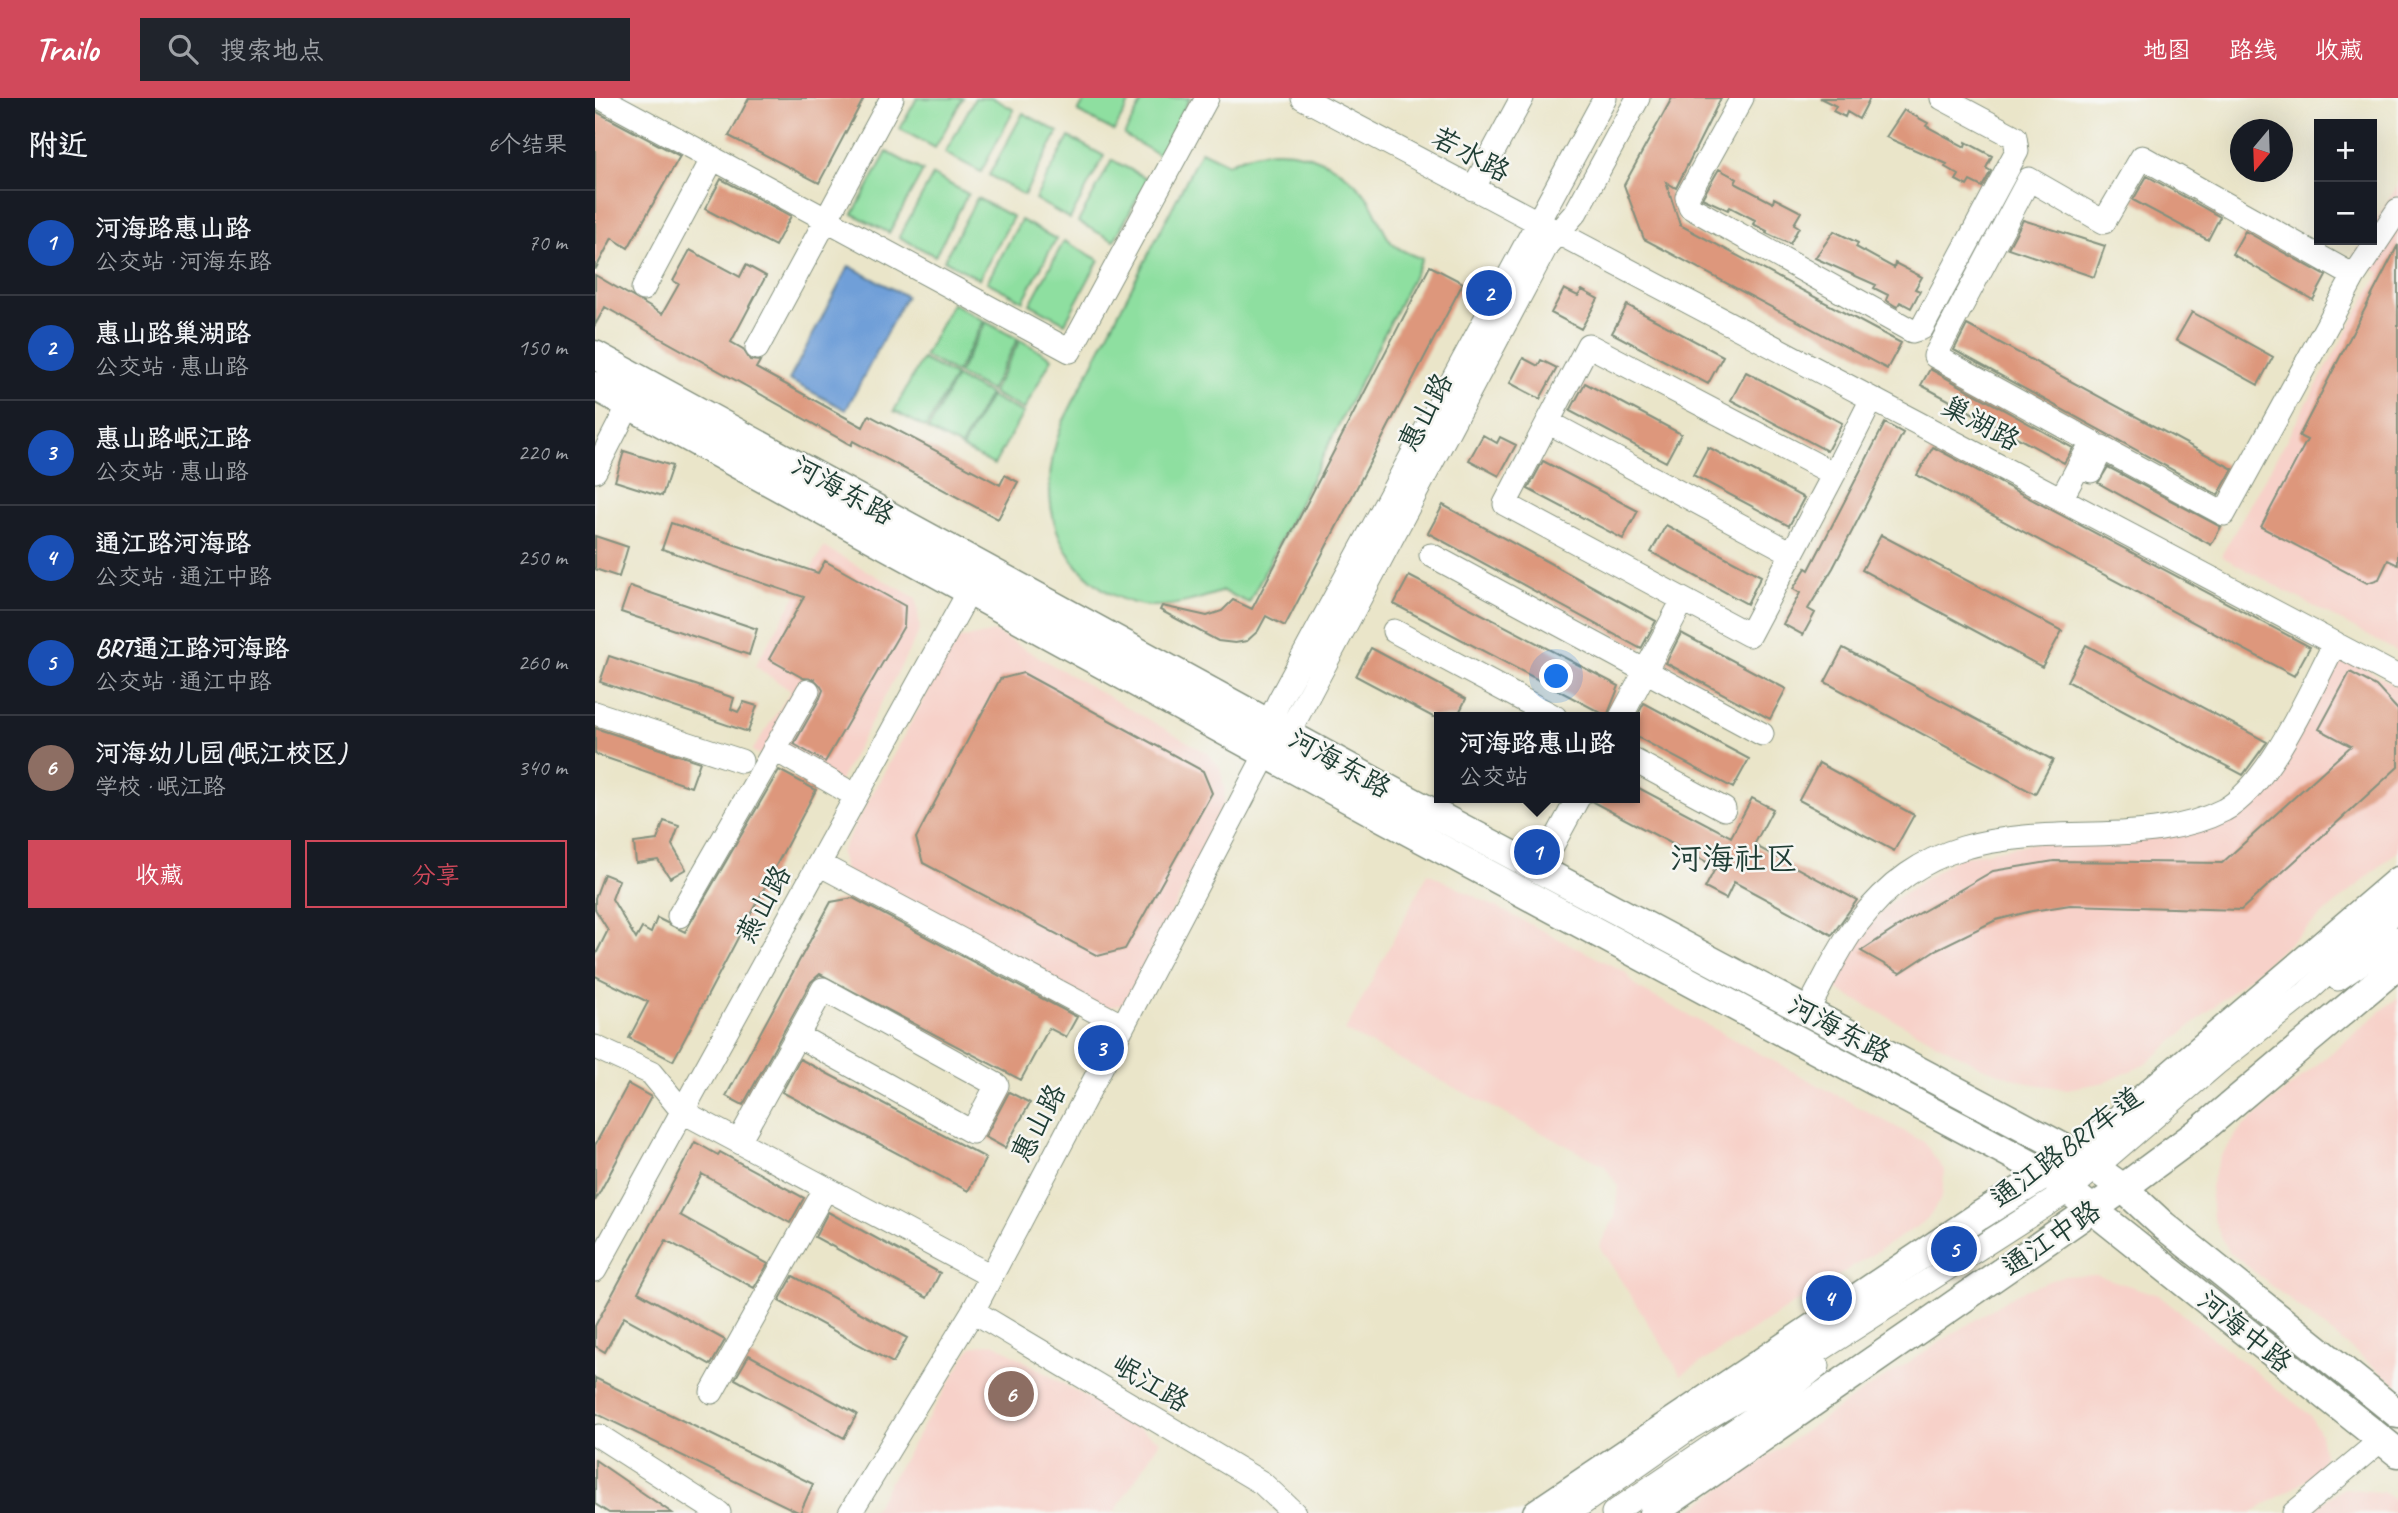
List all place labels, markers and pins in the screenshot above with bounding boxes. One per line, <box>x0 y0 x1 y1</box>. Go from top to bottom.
pin: 2 <box>1466 267 1512 319</box>
pin: 1 <box>1514 826 1560 878</box>
pin: 3 <box>1078 1022 1124 1074</box>
pin: 5 <box>1931 1223 1977 1275</box>
pin: 4 <box>1806 1272 1852 1324</box>
pin: 6 <box>988 1368 1034 1420</box>

